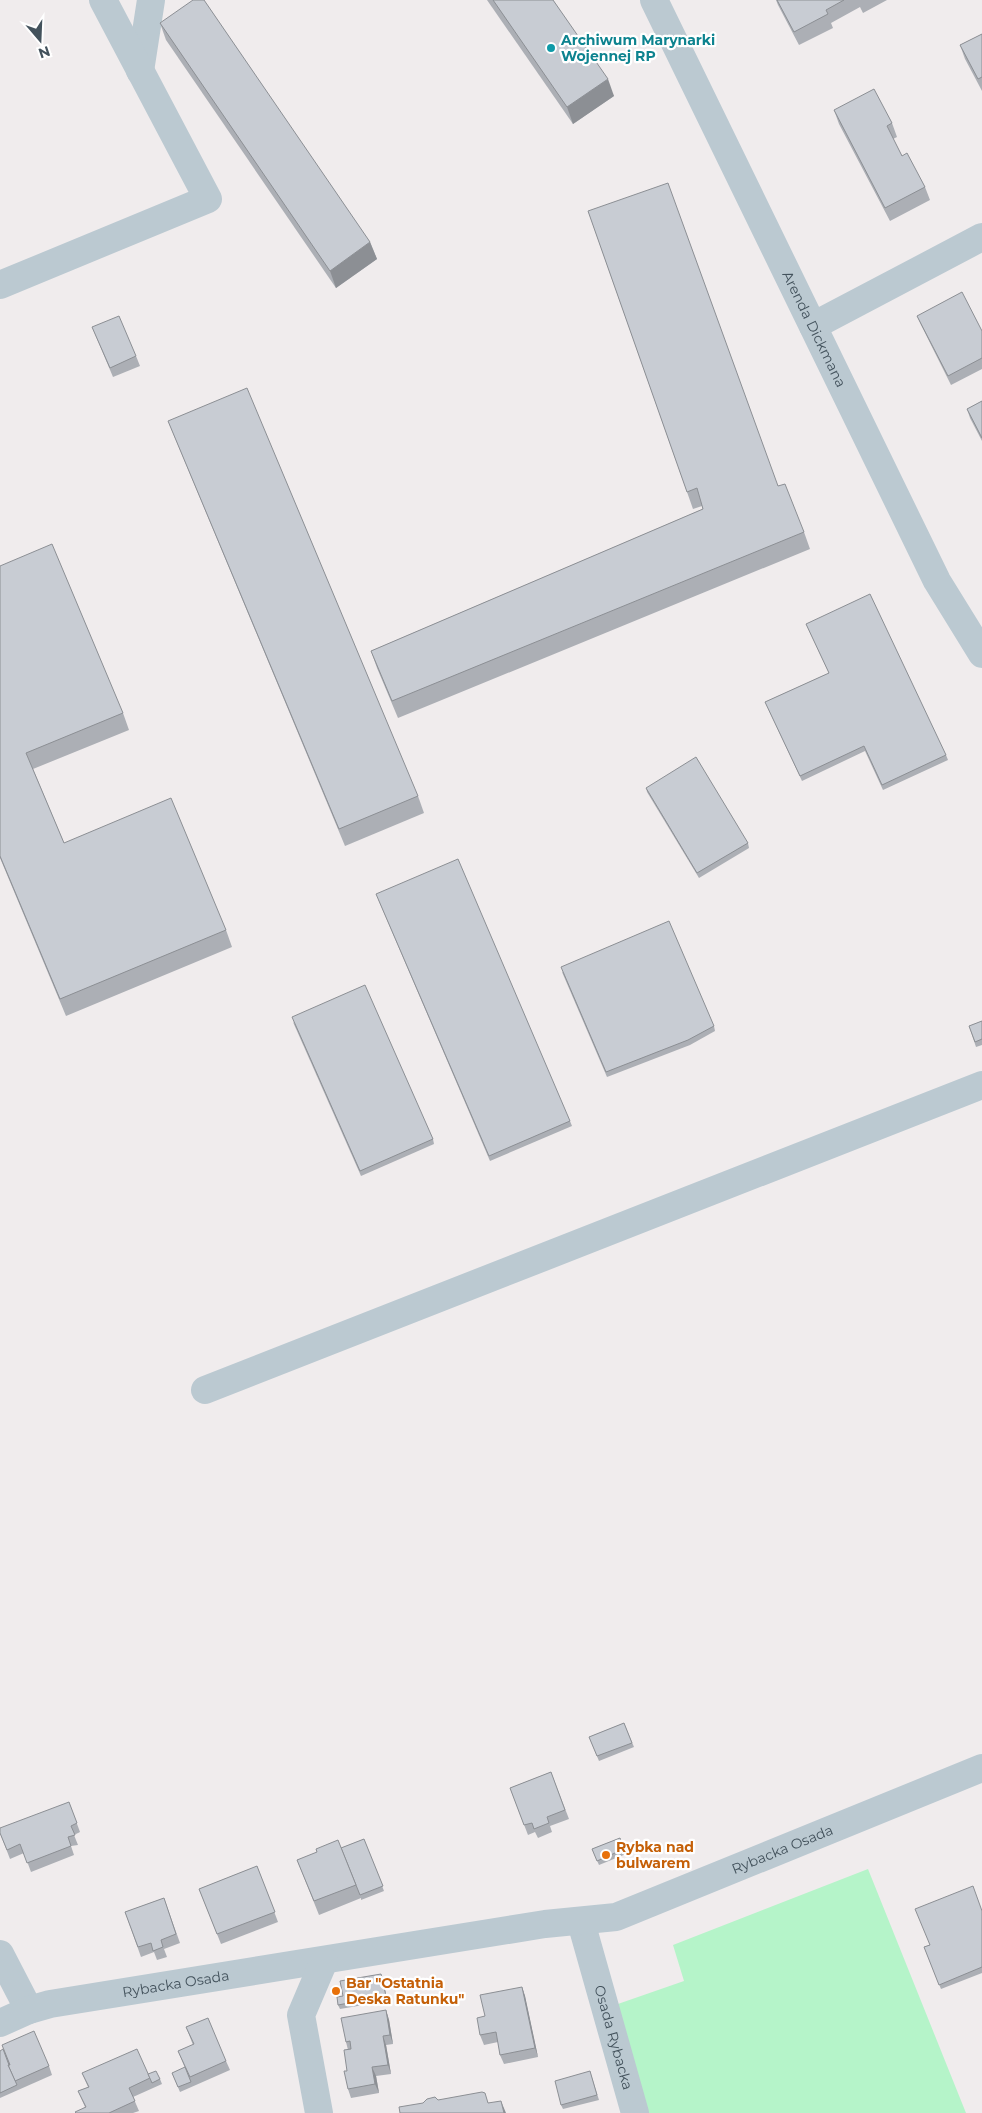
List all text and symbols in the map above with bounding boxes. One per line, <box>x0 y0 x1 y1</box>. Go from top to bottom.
north arrow <box>15 15 65 65</box>
place label: Archiwum Marynarki Wojennej RP <box>560 31 715 65</box>
text: N <box>36 42 53 63</box>
marker: Archiwum Marynarki Wojennej RP <box>545 42 557 54</box>
street label: Arenda Dickmana <box>778 268 850 390</box>
street label: Rybacka Osada <box>729 1821 836 1878</box>
place label: Rybka nad bulwarem <box>616 1838 694 1872</box>
marker: Rybka nad bulwarem <box>600 1849 612 1861</box>
street label: Rybacka Osada <box>121 1966 230 2001</box>
place label: Bar "Ostatnia Deska Ratunku" <box>346 1974 464 2008</box>
street label: Osada Rybacka <box>590 1983 637 2092</box>
marker: Bar "Ostatnia Deska Ratunku" <box>330 1985 342 1997</box>

